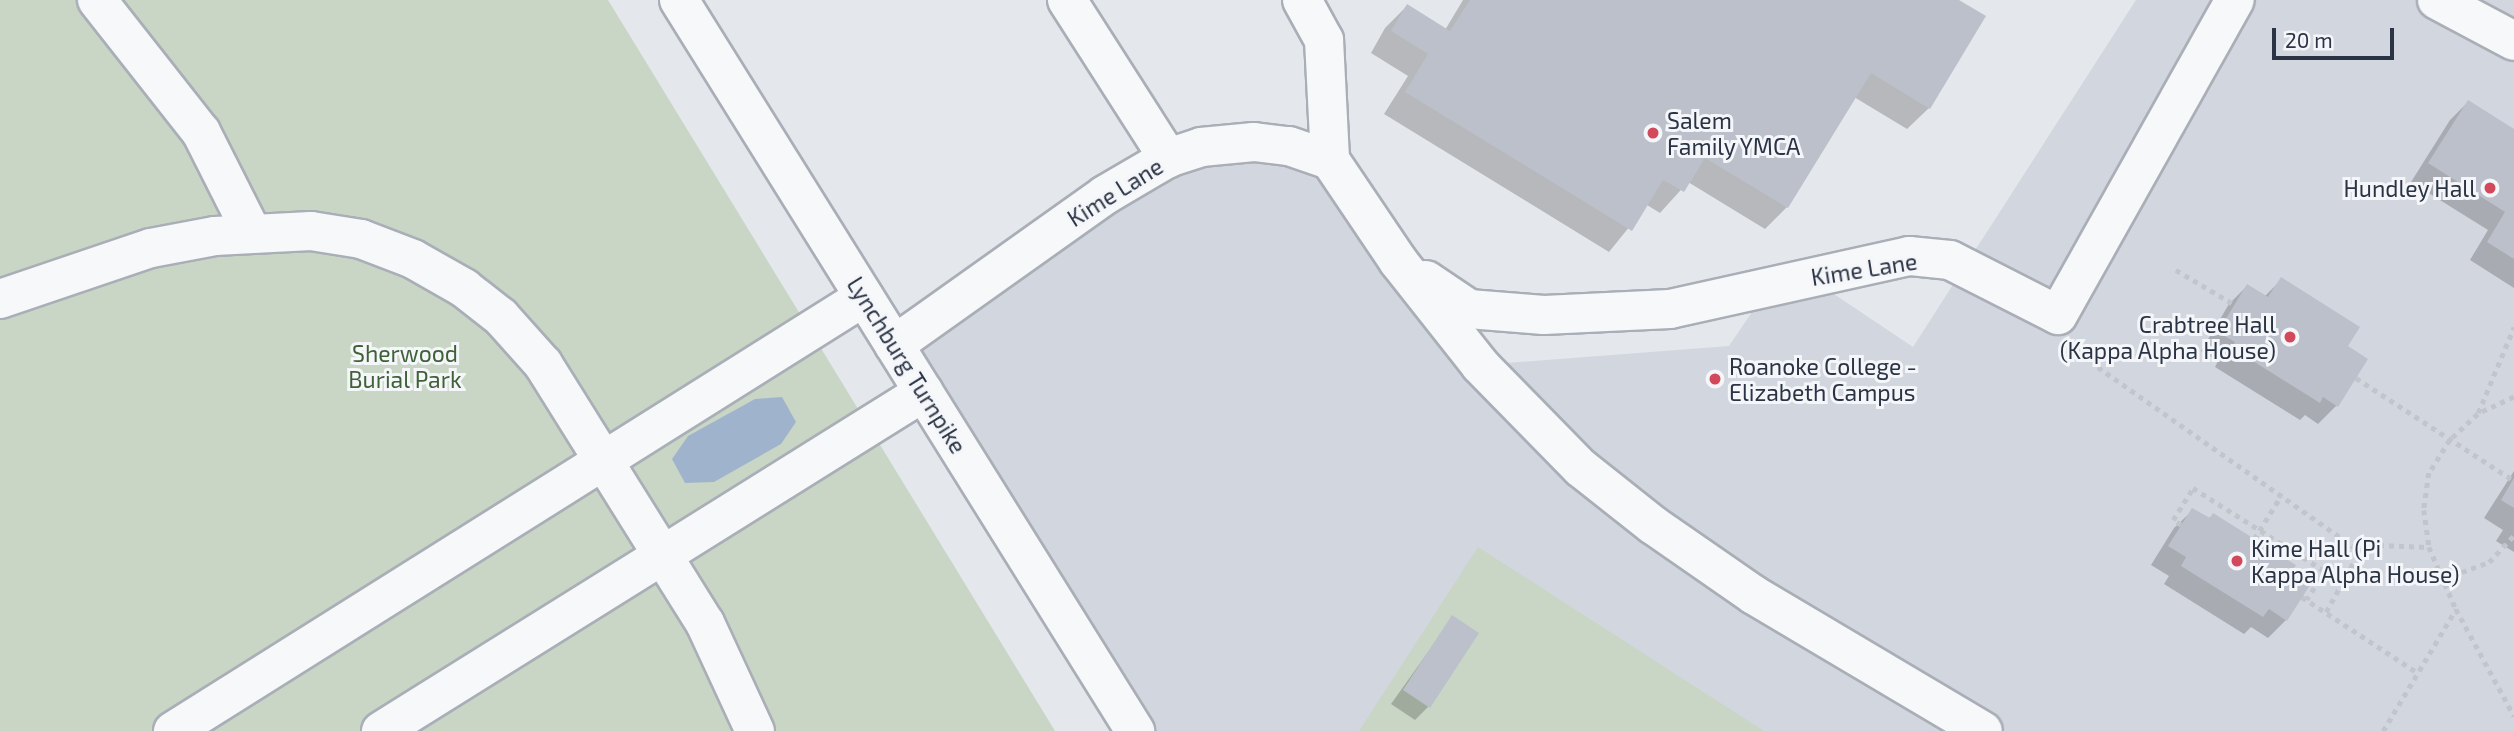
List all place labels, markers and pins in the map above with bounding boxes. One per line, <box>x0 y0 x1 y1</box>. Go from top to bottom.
place label: Salem Family YMCA <box>1667 106 1802 160</box>
marker: Salem Family YMCA <box>1645 125 1661 141</box>
place label: Hundley Hall <box>2343 174 2476 202</box>
marker: Hundley Hall <box>2482 180 2498 196</box>
place label: Crabtree Hall (Kappa Alpha House) <box>2059 310 2276 364</box>
marker: Crabtree Hall (Kappa Alpha House) <box>2282 329 2298 345</box>
place label: Roanoke College - Elizabeth Campus <box>1729 352 1917 406</box>
marker: Roanoke College - Elizabeth Campus <box>1707 371 1723 387</box>
place label: Kime Hall (Pi Kappa Alpha House) <box>2251 534 2460 588</box>
marker: Kime Hall (Pi Kappa Alpha House) <box>2229 553 2245 569</box>

